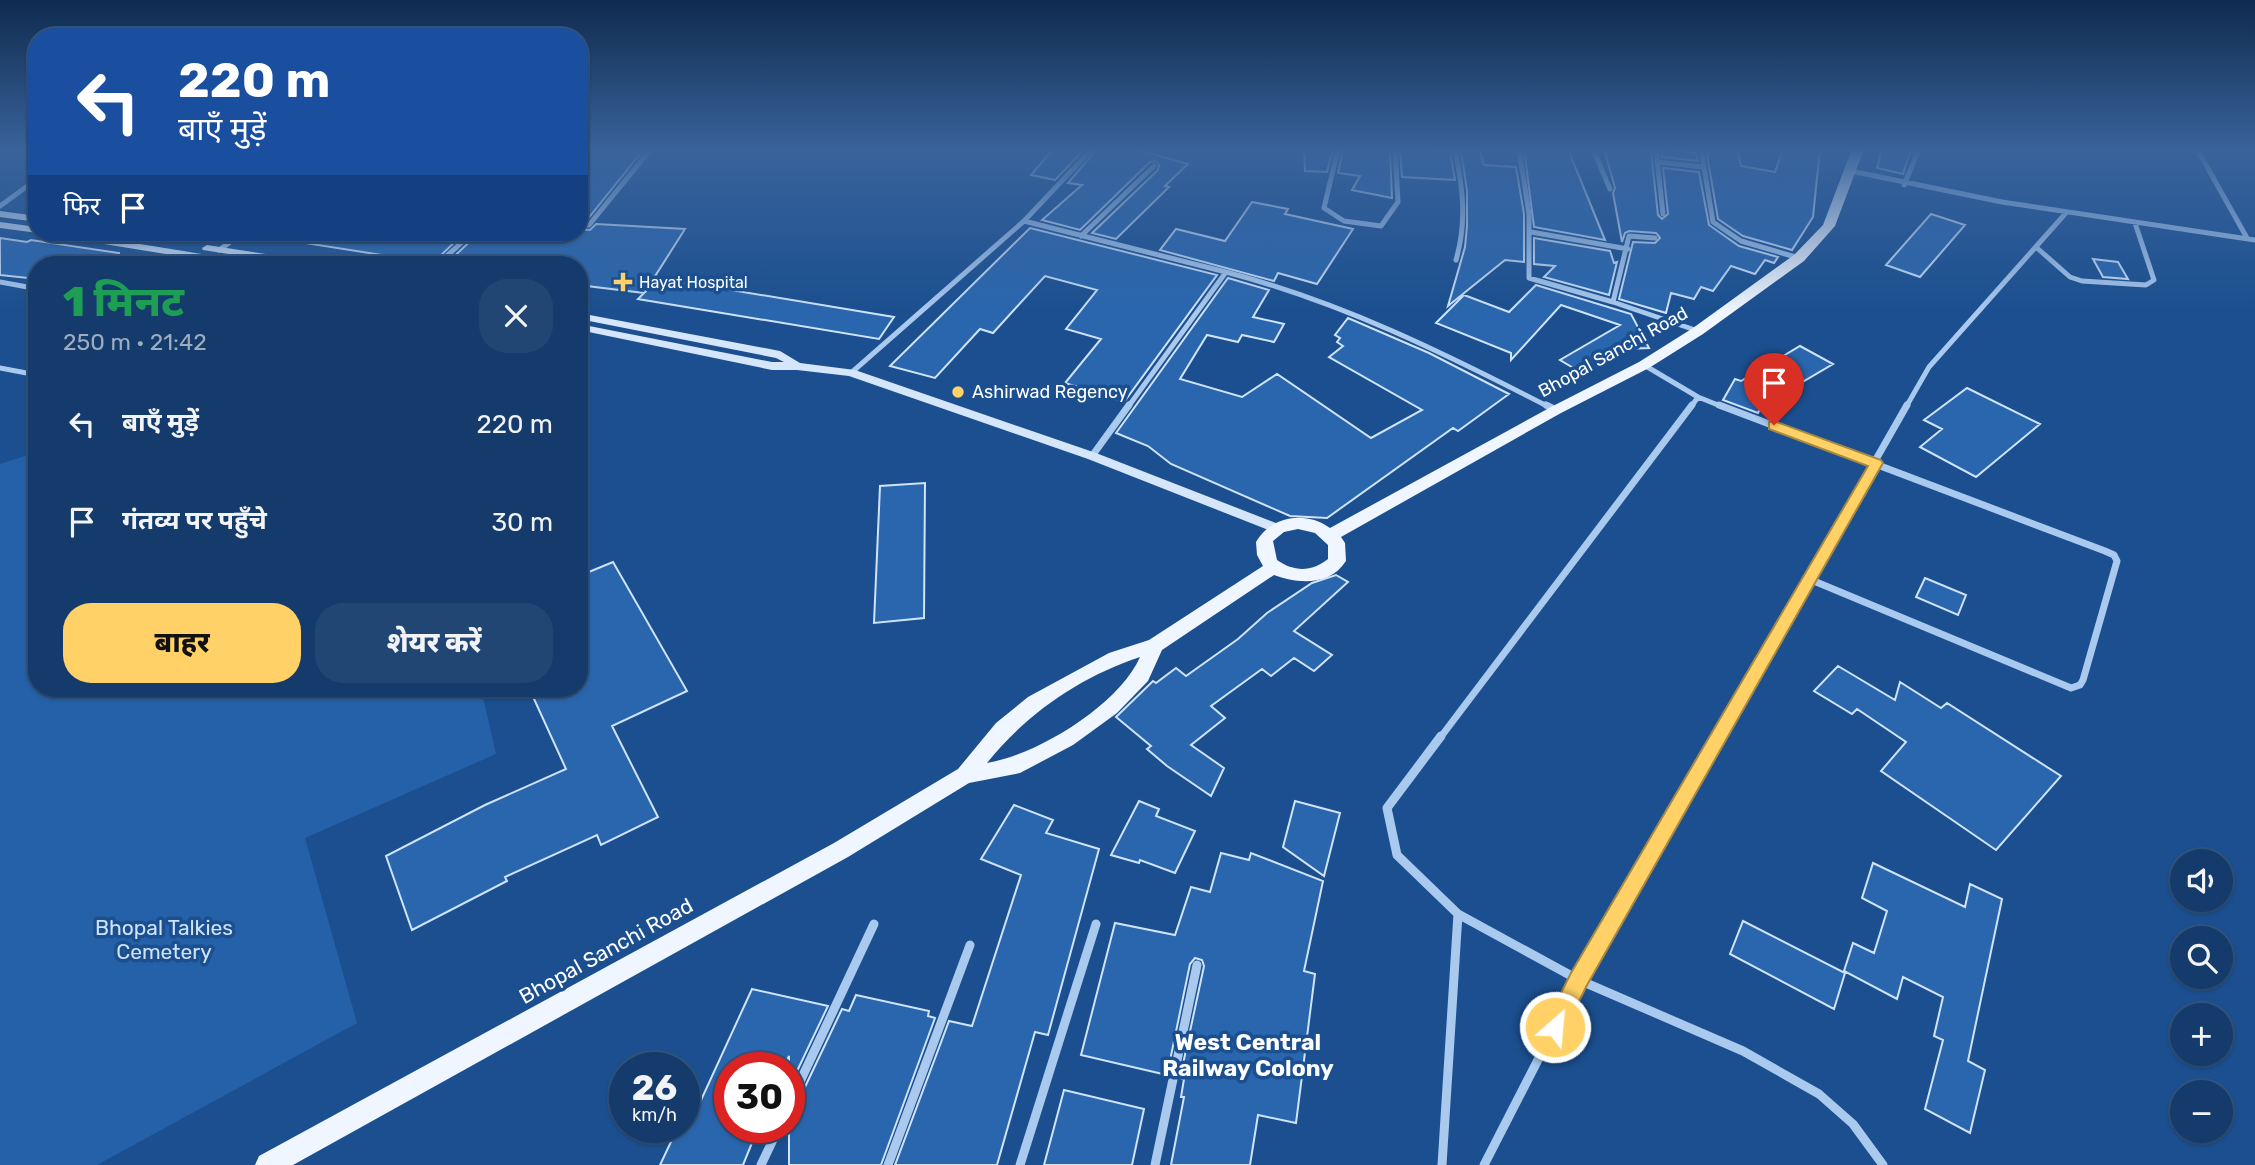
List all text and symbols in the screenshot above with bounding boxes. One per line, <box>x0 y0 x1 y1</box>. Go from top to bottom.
text: 220 m <box>178 51 330 109</box>
icon: left <box>63 56 154 147</box>
text: बाएँ मुड़ें <box>178 110 266 148</box>
icon: arrive <box>114 189 152 227</box>
text: फिर <box>63 191 100 222</box>
marker: Hayat Hospital <box>613 272 633 292</box>
place label: Hayat Hospital <box>639 273 748 292</box>
text: 1 मिनट <box>63 277 184 327</box>
button: close <box>479 279 553 353</box>
street label: Bhopal Sanchi Road <box>1535 302 1691 402</box>
text: 250 m · 21:42 <box>63 328 207 356</box>
pin <box>1744 353 1804 425</box>
icon: arrive <box>1755 364 1793 402</box>
place label: Ashirwad Regency <box>972 381 1128 403</box>
marker: Ashirwad Regency <box>950 384 966 400</box>
icon: left <box>63 405 101 443</box>
text: बाएँ मुड़ें <box>122 407 199 438</box>
text: 220 m <box>476 409 553 440</box>
icon: arrive <box>63 503 101 541</box>
text: गंतव्य पर पहुँचे <box>122 505 267 536</box>
text: 30 m <box>491 507 553 538</box>
button: बाहर <box>63 603 301 683</box>
button: शेयर करें <box>315 603 553 683</box>
map controls <box>2170 849 2233 1143</box>
button: sound <box>2170 849 2233 912</box>
street label: Bhopal Sanchi Road <box>514 892 697 1009</box>
park label: Bhopal Talkies Cemetery <box>95 915 233 964</box>
button: search <box>2170 926 2233 989</box>
position arrow <box>1518 990 1592 1064</box>
button: + <box>2170 1003 2233 1066</box>
district label: West Central Railway Colony <box>1162 1028 1334 1082</box>
speed limit sign: 30 <box>714 1052 805 1143</box>
text: 26 <box>632 1067 677 1109</box>
button: − <box>2170 1080 2233 1143</box>
text: km/h <box>632 1104 677 1126</box>

